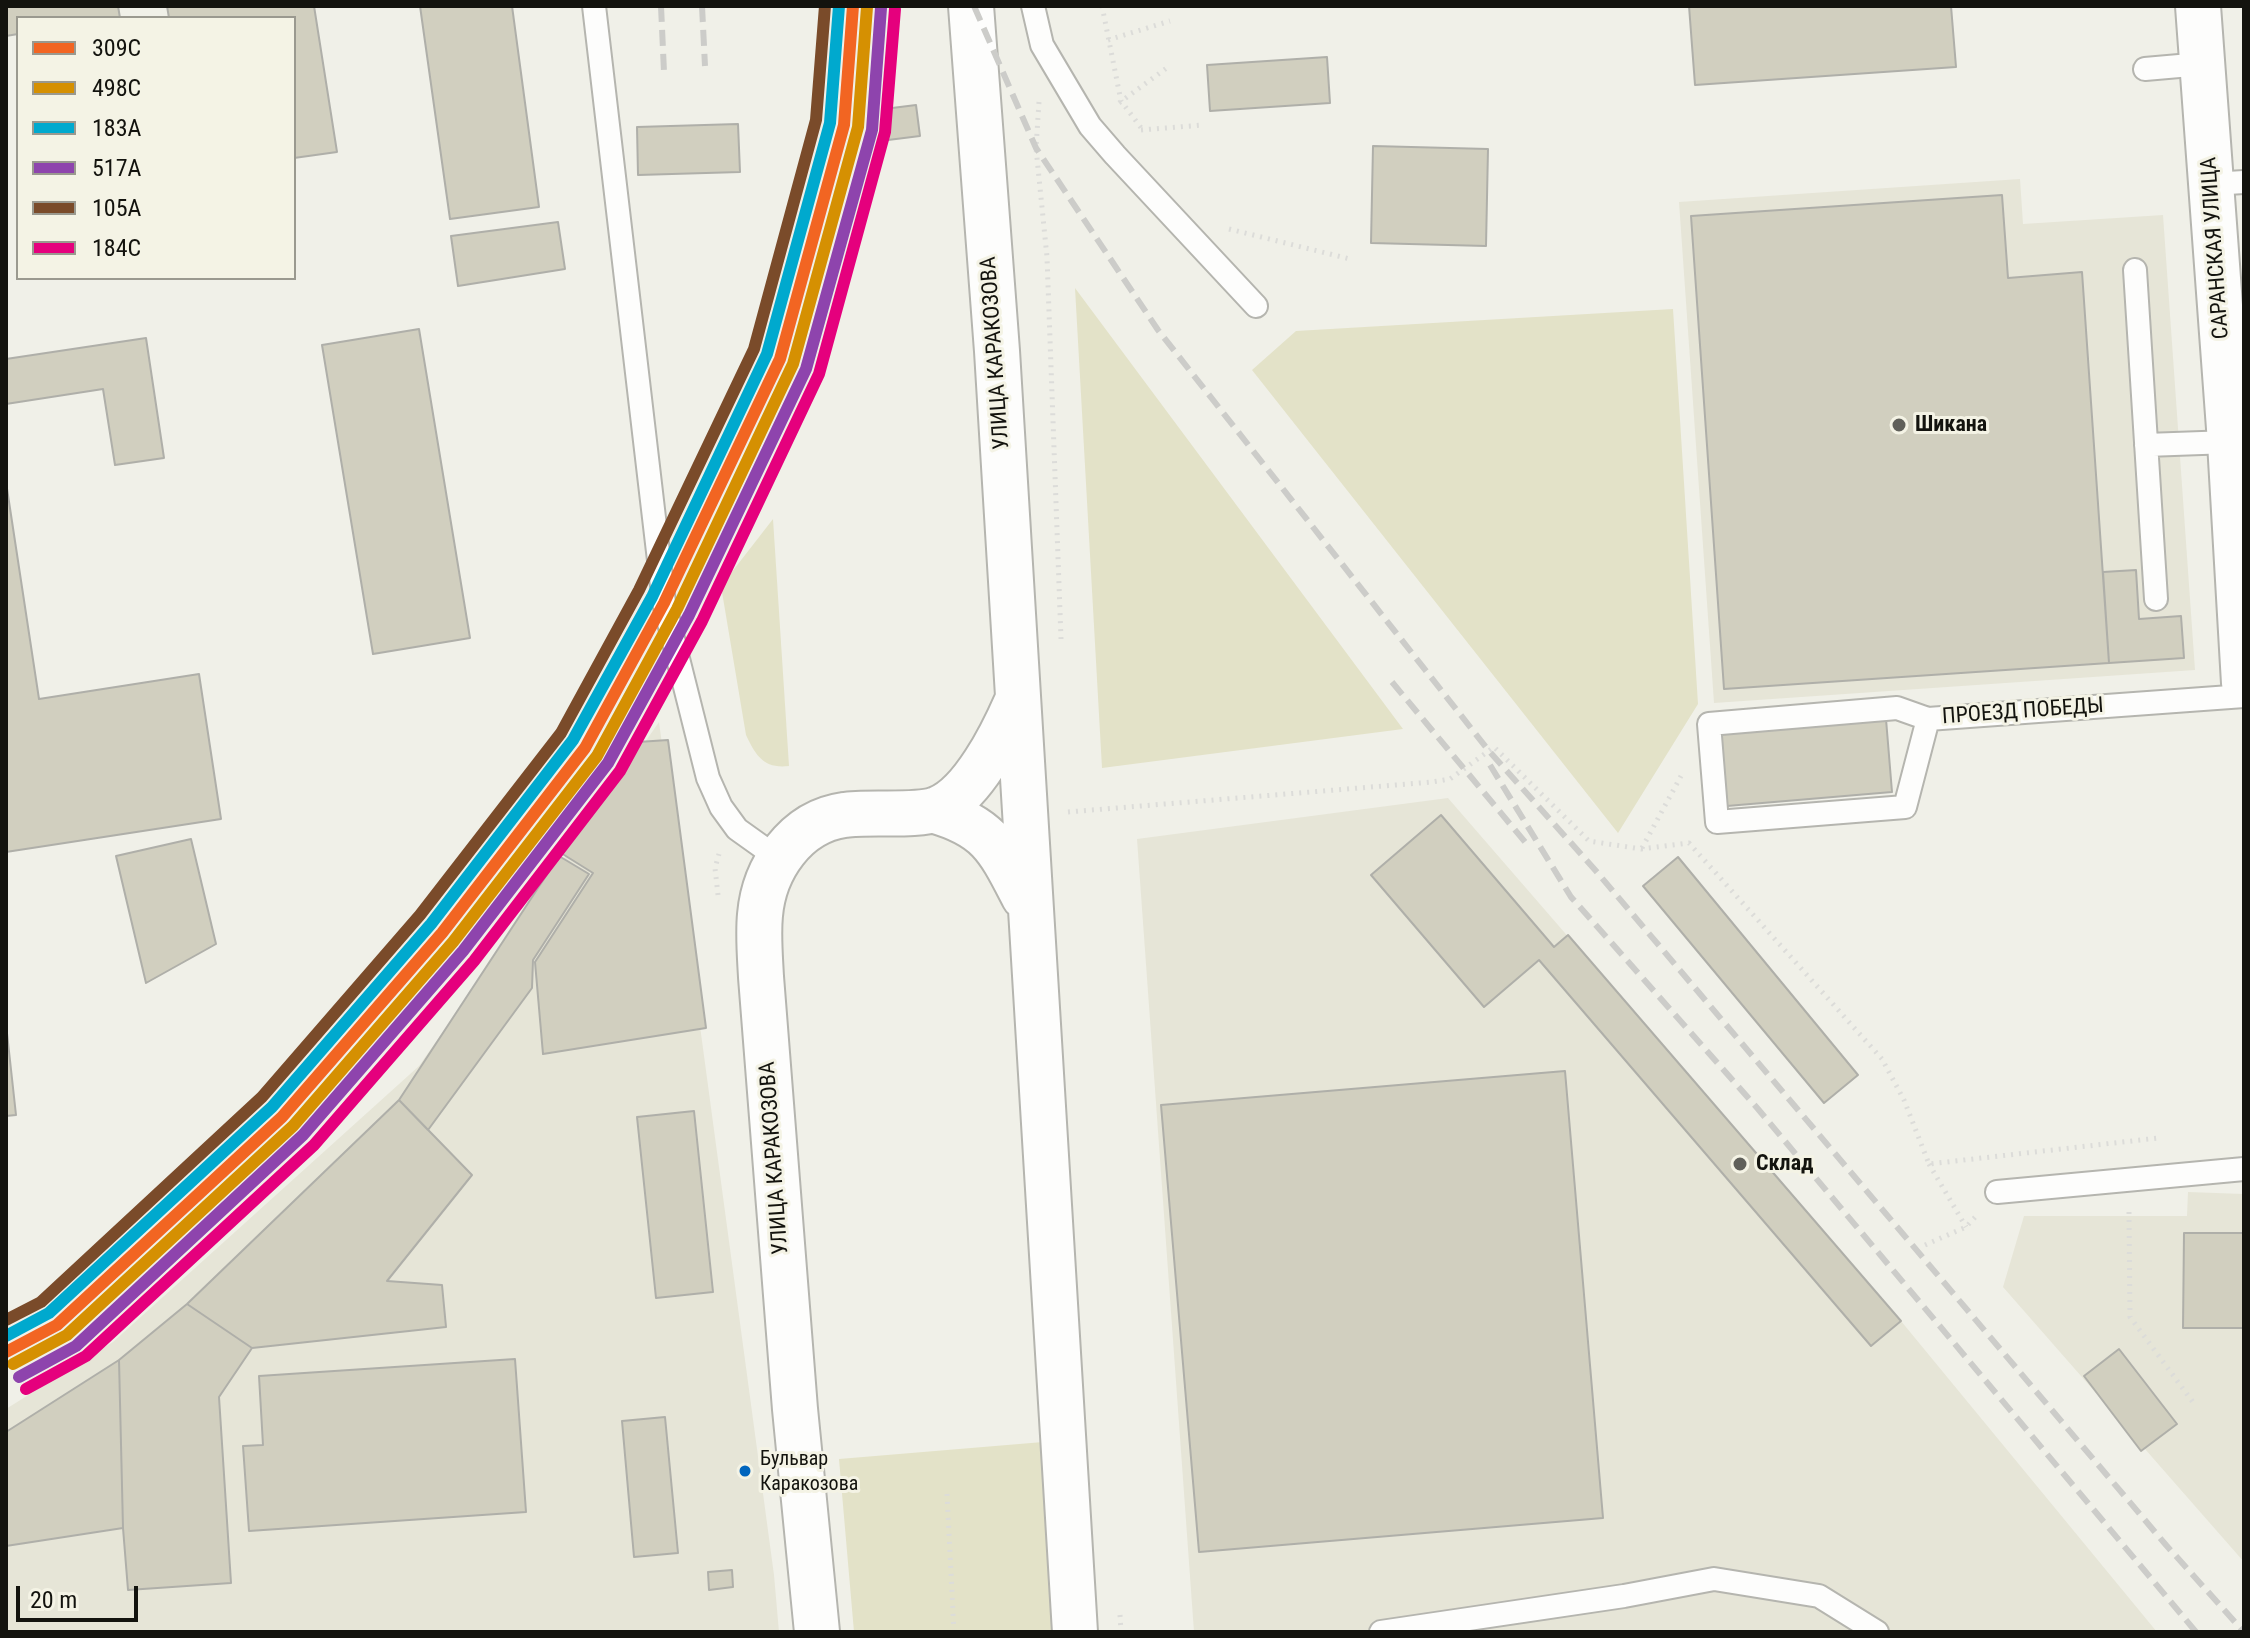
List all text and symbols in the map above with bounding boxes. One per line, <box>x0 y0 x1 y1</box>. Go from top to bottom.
legend <box>16 16 296 280</box>
text: 309С <box>92 34 141 62</box>
text: 498С <box>92 74 141 102</box>
text: 183А <box>92 114 141 142</box>
text: 517А <box>92 154 141 182</box>
street label: САРАНСКАЯ УЛИЦА <box>2196 156 2236 340</box>
text: 105А <box>92 194 141 222</box>
text: 184С <box>92 234 141 262</box>
street label: УЛИЦА КАРАКОЗОВА <box>976 256 1016 450</box>
place label: Шикана <box>1915 412 1987 438</box>
marker: Шикана <box>1890 416 1908 434</box>
street label: ПРОЕЗД ПОБЕДЫ <box>1941 693 2105 731</box>
street label: УЛИЦА КАРАКОЗОВА <box>755 1061 795 1255</box>
place label: Склад <box>1756 1151 1813 1177</box>
marker: Склад <box>1731 1155 1749 1173</box>
place label: Бульвар Каракозова <box>760 1448 858 1495</box>
marker: Бульвар Каракозова <box>737 1463 753 1479</box>
scale bar <box>20 1570 142 1620</box>
text: 20 m <box>30 1586 77 1614</box>

